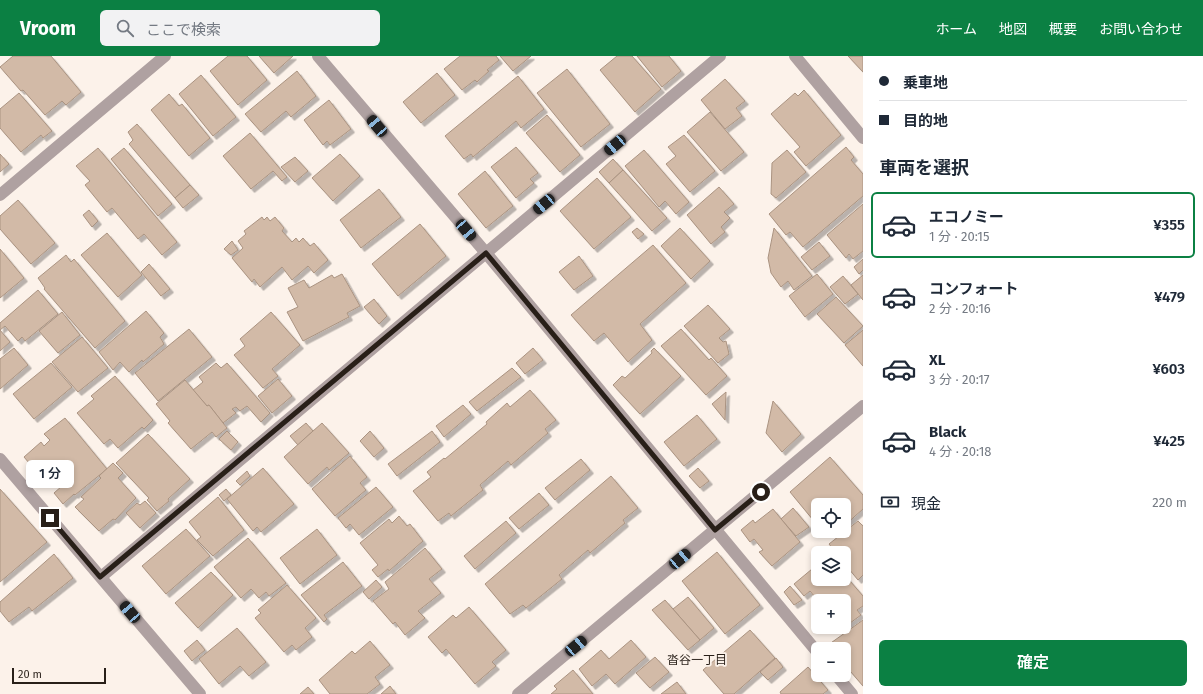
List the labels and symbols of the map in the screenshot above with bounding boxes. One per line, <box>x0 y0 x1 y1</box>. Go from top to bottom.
car <box>365 113 389 139</box>
car <box>602 133 628 157</box>
car <box>531 192 557 216</box>
car <box>454 217 478 243</box>
callout: 1 分 <box>26 460 74 488</box>
route start <box>752 483 770 501</box>
route end <box>41 509 59 527</box>
car <box>667 547 693 571</box>
car <box>118 599 142 625</box>
car <box>563 634 589 658</box>
district label: 沓谷一丁目 <box>667 653 727 667</box>
scale bar <box>12 666 106 685</box>

